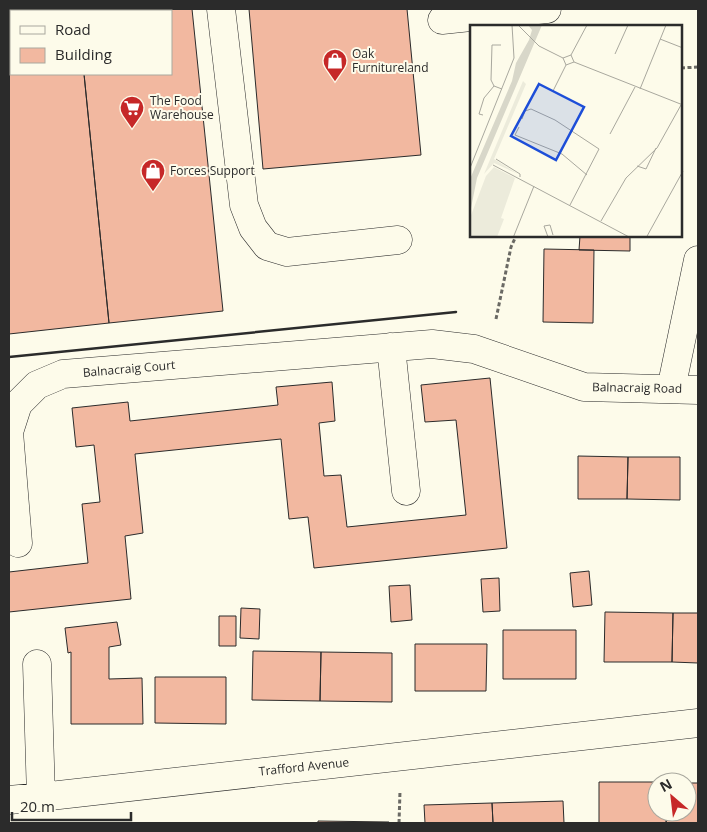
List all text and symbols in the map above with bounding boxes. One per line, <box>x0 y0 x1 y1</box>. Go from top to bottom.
legend <box>10 10 172 75</box>
text: Road <box>55 19 91 39</box>
inset map <box>470 25 682 238</box>
text: Building <box>55 44 112 64</box>
place label: Oak Furnitureland <box>352 45 429 76</box>
shop icon: Oak Furnitureland <box>322 48 348 82</box>
place label: The Food Warehouse <box>150 92 214 123</box>
supermarket icon: The Food Warehouse <box>119 95 145 129</box>
shop icon: Forces Support <box>140 158 166 192</box>
place label: Forces Support <box>170 162 255 179</box>
street label: Balnacraig Court <box>82 356 176 381</box>
street label: Balnacraig Road <box>592 378 682 397</box>
street label: Trafford Avenue <box>258 753 350 780</box>
north arrow <box>647 772 697 822</box>
text: N <box>656 774 675 796</box>
scale bar <box>12 790 131 822</box>
text: 20 m <box>20 796 55 816</box>

